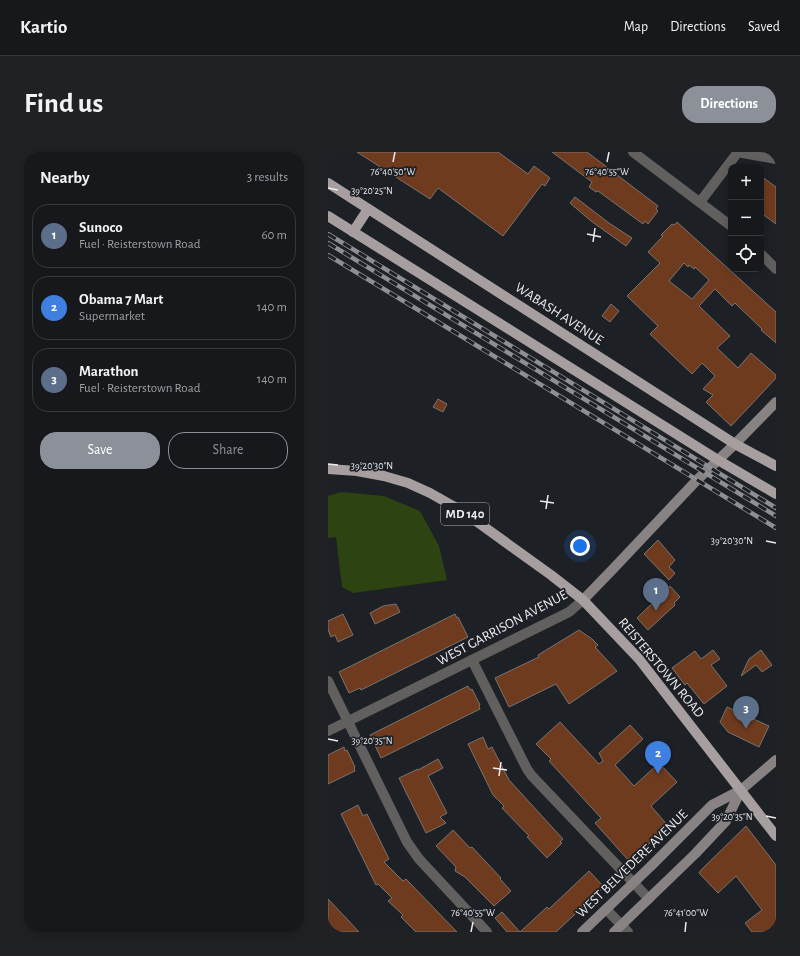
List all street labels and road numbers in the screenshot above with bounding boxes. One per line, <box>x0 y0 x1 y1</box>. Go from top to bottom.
street label: WABASH AVENUE <box>512 280 606 348</box>
road number: MD 140 <box>441 503 489 525</box>
street label: WEST GARRISON AVENUE <box>434 588 570 668</box>
street label: REISTERSTOWN ROAD <box>615 616 707 720</box>
street label: WEST BELVEDERE AVENUE <box>574 807 691 921</box>

